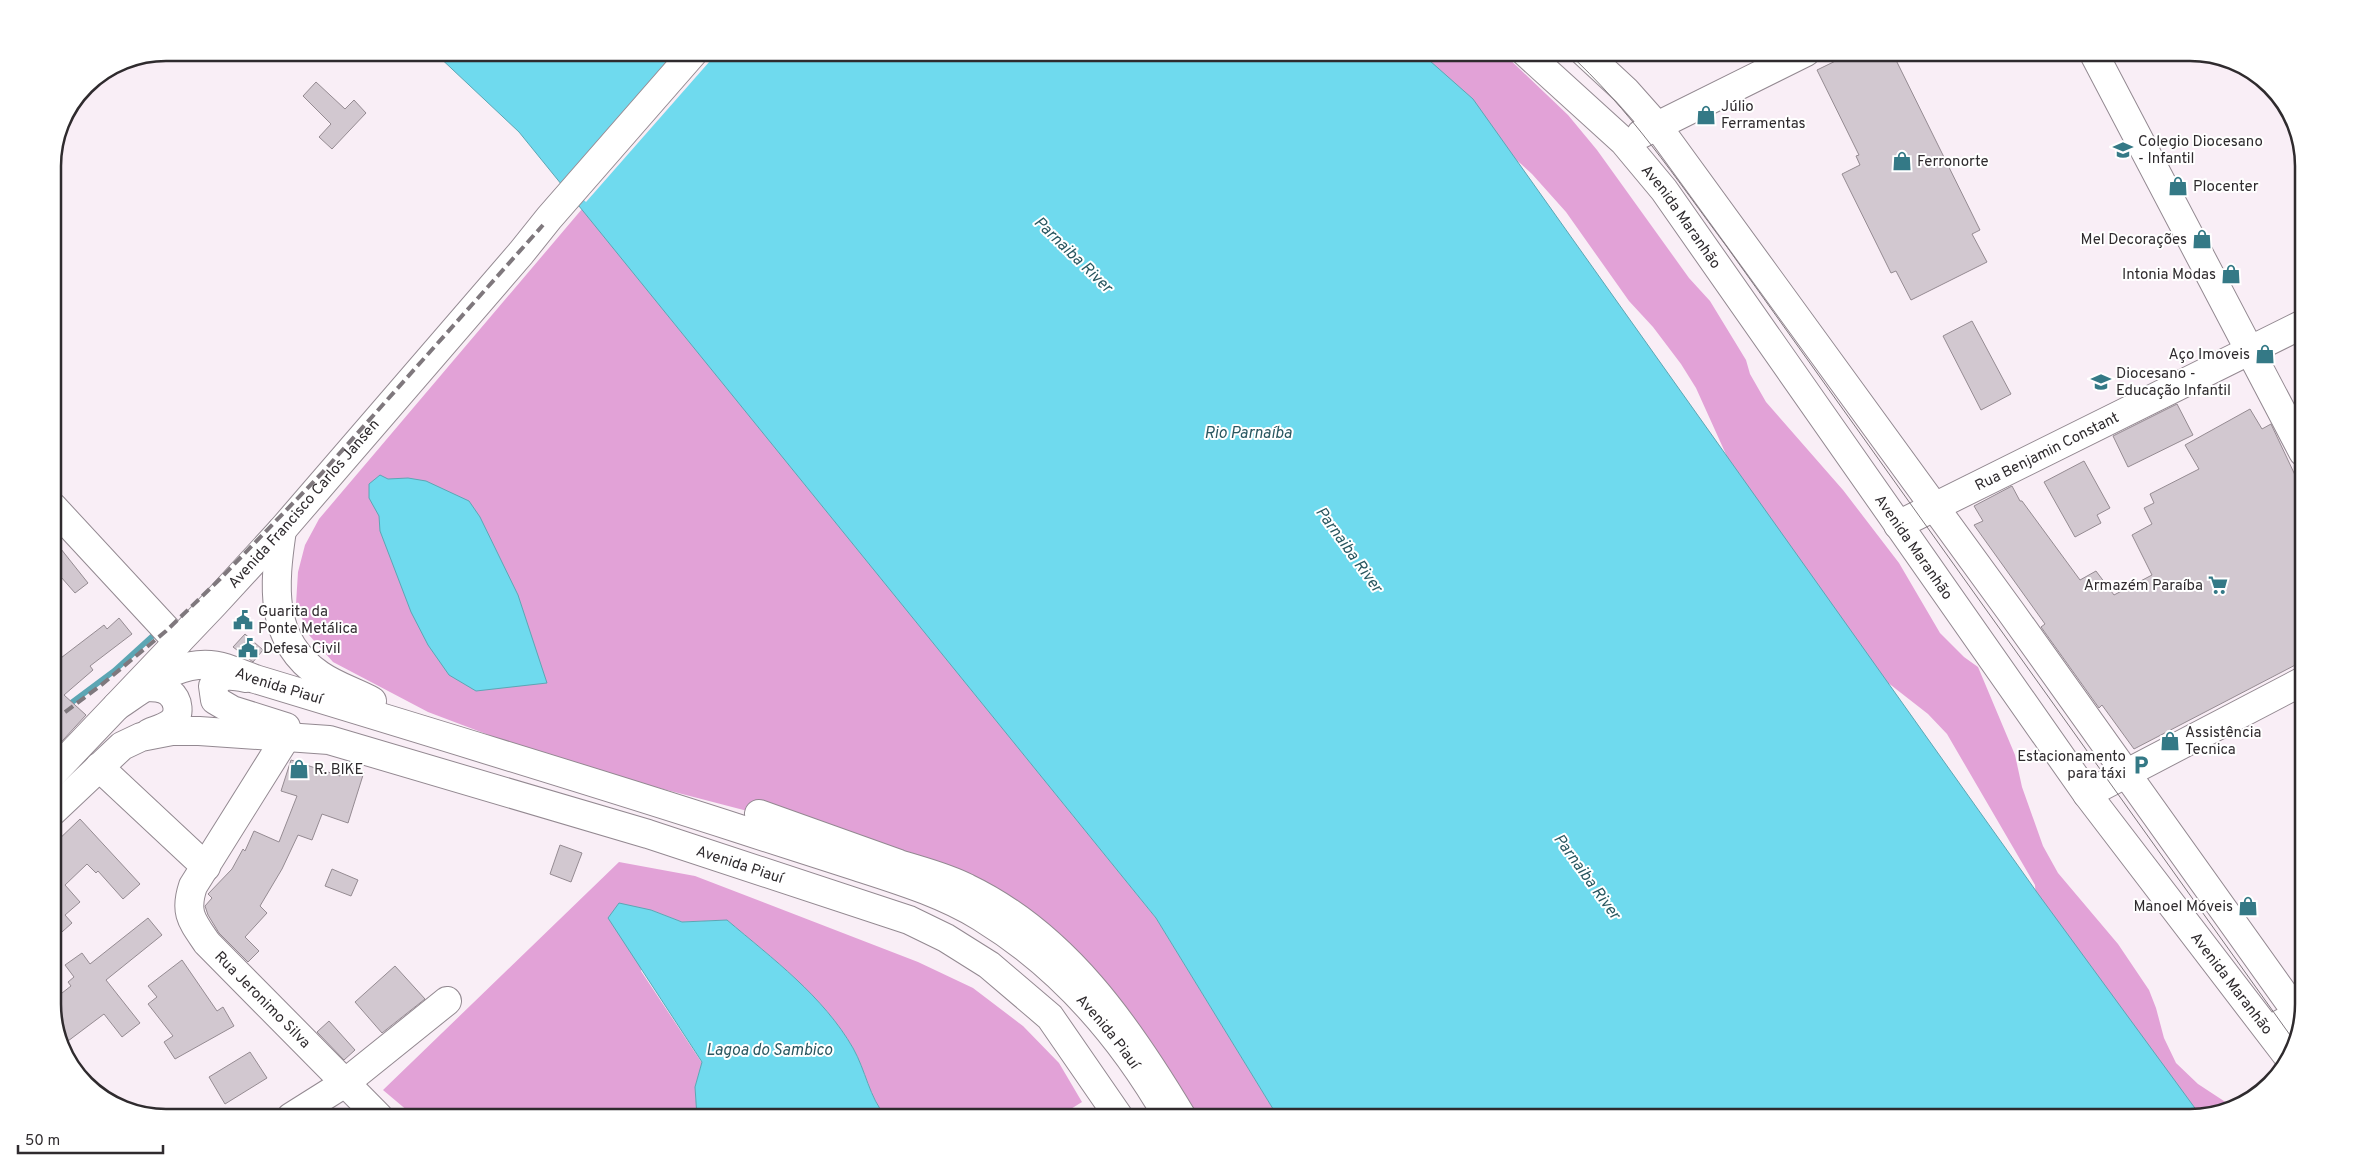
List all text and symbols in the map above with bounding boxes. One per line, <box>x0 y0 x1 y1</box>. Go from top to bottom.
place label: Júlio Ferramentas <box>1721 98 1806 134</box>
shop icon: Júlio Ferramentas <box>1695 104 1717 126</box>
place label: Colegio Diocesano - Infantil <box>2138 133 2263 169</box>
school or university icon: Colegio Diocesano - Infantil <box>2112 139 2134 161</box>
shop icon: Ferronorte <box>1891 150 1913 172</box>
place label: Ferronorte <box>1917 153 1989 172</box>
street label: Avenida Maranhão <box>1636 162 1724 273</box>
shop icon: Plocenter <box>2167 175 2189 197</box>
place label: Plocenter <box>2193 178 2259 197</box>
water label: Parnaiba River <box>1029 213 1117 299</box>
shop icon: Mel Decorações <box>2191 228 2213 250</box>
place label: Mel Decorações <box>2081 231 2187 250</box>
shop icon: Intonia Modas <box>2220 263 2242 285</box>
place label: Intonia Modas <box>2122 266 2216 285</box>
shop icon: Aço Imoveis <box>2254 343 2276 365</box>
place label: Aço Imoveis <box>2168 346 2250 365</box>
place label: Diocesano - Educação Infantil <box>2116 365 2231 401</box>
school or university icon: Diocesano - Educação Infantil <box>2090 371 2112 393</box>
street label: Rua Benjamin Constant <box>1972 409 2122 496</box>
street label: Avenida Francisco Carlos Jansen <box>225 416 384 593</box>
water label: Rio Parnaíba <box>1204 424 1293 444</box>
street label: Avenida Maranhão <box>1869 492 1956 604</box>
water label: Parnaiba River <box>1310 503 1387 599</box>
supermarket icon: Armazém Paraíba <box>2207 574 2229 596</box>
place label: Armazém Paraíba <box>2084 577 2203 596</box>
place label: Guarita da Ponte Metálica <box>258 603 358 639</box>
public building icon: Guarita da Ponte Metálica <box>232 609 254 631</box>
public building icon: Defesa Civil <box>237 637 259 659</box>
place label: Defesa Civil <box>263 640 341 659</box>
street label: Avenida Piauí <box>232 664 326 710</box>
place label: Assistência Tecnica <box>2185 724 2261 760</box>
shop icon: Assistência Tecnica <box>2159 730 2181 752</box>
place label: Estacionamento para táxi <box>2017 748 2126 784</box>
parking icon: Estacionamento para táxi <box>2130 754 2152 776</box>
shop icon: R. BIKE <box>288 758 310 780</box>
place label: R. BIKE <box>314 761 363 780</box>
water label: Parnaiba River <box>1548 830 1625 926</box>
street label: Avenida Piauí <box>693 842 787 889</box>
shop icon: Manoel Móveis <box>2237 895 2259 917</box>
place label: Manoel Móveis <box>2134 898 2233 917</box>
street label: Avenida Maranhão <box>2185 929 2276 1039</box>
street label: Rua Jeronimo Silva <box>210 948 314 1053</box>
street label: Avenida Piauí <box>1071 991 1144 1074</box>
water label: Lagoa do Sambico <box>706 1041 833 1061</box>
scale bar <box>18 1122 162 1154</box>
text: 50 m <box>25 1132 60 1151</box>

